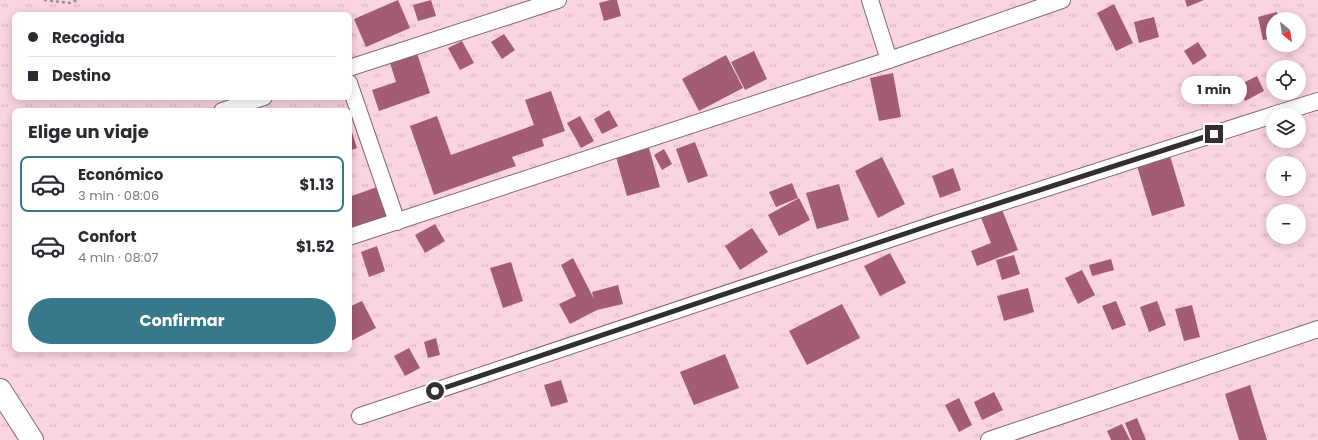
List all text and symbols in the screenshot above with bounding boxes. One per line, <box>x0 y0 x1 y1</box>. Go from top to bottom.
north arrow <box>1266 12 1306 52</box>
map controls <box>1266 12 1306 244</box>
text: Recogida <box>52 27 125 48</box>
button: locate <box>1266 60 1306 100</box>
text: Destino <box>52 65 111 86</box>
callout: 1 min <box>1181 76 1247 104</box>
text: 1 min <box>1197 80 1231 99</box>
button: layers <box>1266 108 1306 148</box>
text: Elige un viaje <box>28 119 149 144</box>
route end <box>1205 125 1223 143</box>
button: + <box>1266 156 1306 196</box>
text: Económico <box>78 164 163 185</box>
icon: car <box>30 166 66 202</box>
text: $1.13 <box>300 174 334 195</box>
text: 3 min · 08:06 <box>78 186 159 205</box>
button: − <box>1266 204 1306 244</box>
text: Confort <box>78 226 137 247</box>
icon: car <box>30 228 66 264</box>
text: $1.52 <box>296 236 334 257</box>
text: 4 min · 08:07 <box>78 248 159 267</box>
button: Confirmar <box>28 298 336 344</box>
route start <box>426 382 444 400</box>

